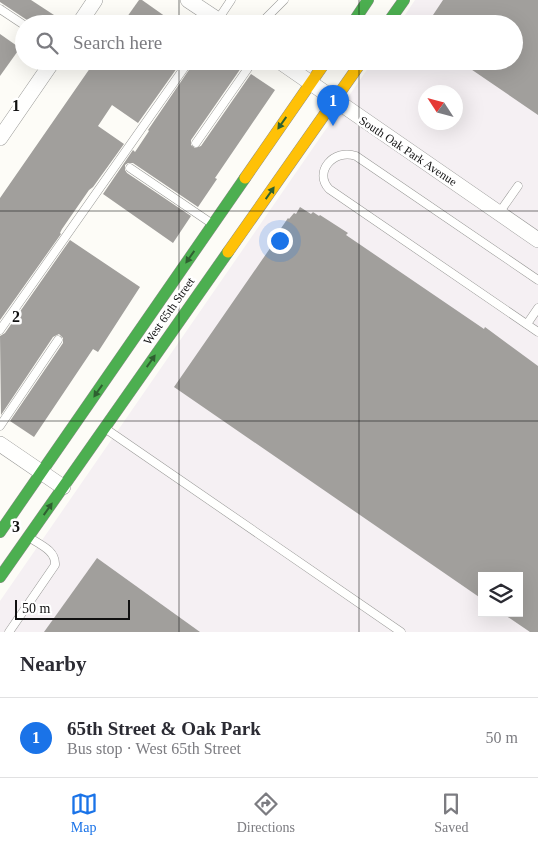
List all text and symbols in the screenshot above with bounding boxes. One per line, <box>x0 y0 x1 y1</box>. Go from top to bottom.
search box <box>15 15 523 70</box>
icon: search <box>33 29 61 57</box>
text: Search here <box>73 32 162 53</box>
pin: 1 <box>317 85 349 126</box>
north arrow <box>418 85 463 130</box>
text: 1 <box>12 97 20 114</box>
street label: South Oak Park Avenue <box>357 113 459 189</box>
one-way arrow <box>277 116 287 130</box>
one-way arrow <box>265 186 275 199</box>
your location <box>267 228 293 254</box>
one-way arrow <box>185 250 195 264</box>
street label: West 65th Street <box>141 274 198 347</box>
text: 2 <box>12 308 20 325</box>
one-way arrow <box>146 354 156 368</box>
one-way arrow <box>93 384 103 397</box>
one-way arrow <box>43 502 53 516</box>
text: 3 <box>12 518 20 535</box>
map controls <box>478 572 523 617</box>
button: layers <box>478 572 523 617</box>
scale bar <box>15 597 130 620</box>
text: 50 m <box>22 601 50 616</box>
text: Nearby <box>20 652 87 676</box>
text: 65th Street & Oak Park <box>67 718 261 739</box>
text: 1 <box>32 729 40 746</box>
text: 50 m <box>486 729 518 746</box>
text: Bus stop · West 65th Street <box>67 740 241 757</box>
tab: Map <box>70 790 98 836</box>
tab: Directions <box>237 790 295 836</box>
tab: Saved <box>434 790 468 836</box>

